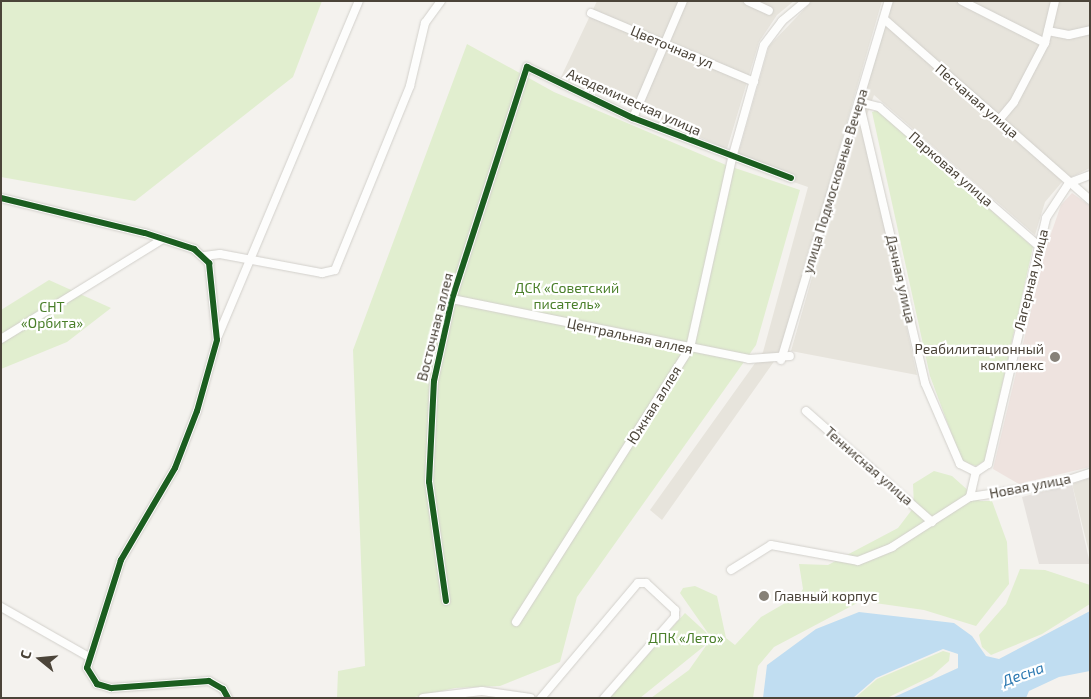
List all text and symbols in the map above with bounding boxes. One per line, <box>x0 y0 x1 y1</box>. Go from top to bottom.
street label: Цветочная ул <box>628 22 716 72</box>
street label: Песчаная улица <box>932 60 1022 142</box>
street label: Академическая улица <box>564 65 704 139</box>
street label: улица Подмосковные Вечера <box>799 87 871 275</box>
street label: Парковая улица <box>905 128 997 210</box>
street label: Лагерная улица <box>1010 227 1052 333</box>
street label: Дачная улица <box>883 233 919 325</box>
street label: Восточная аллея <box>413 271 457 383</box>
park label: ДСК «Советский писатель» <box>515 280 619 312</box>
park label: СНТ «Орбита» <box>21 299 83 332</box>
street label: Центральная аллея <box>565 314 695 358</box>
place label: Реабилитационный комплекс <box>915 341 1044 374</box>
marker: Реабилитационный комплекс <box>1048 350 1062 364</box>
street label: Южная аллея <box>623 363 685 447</box>
street label: Теннисная улица <box>822 423 916 509</box>
street label: Новая улица <box>988 470 1072 502</box>
place label: Главный корпус <box>774 588 877 604</box>
marker: Главный корпус <box>758 590 770 602</box>
park label: ДПК «Лето» <box>648 630 724 646</box>
north arrow <box>15 634 65 684</box>
text: С <box>16 648 35 661</box>
water label: Десна <box>1000 658 1046 690</box>

